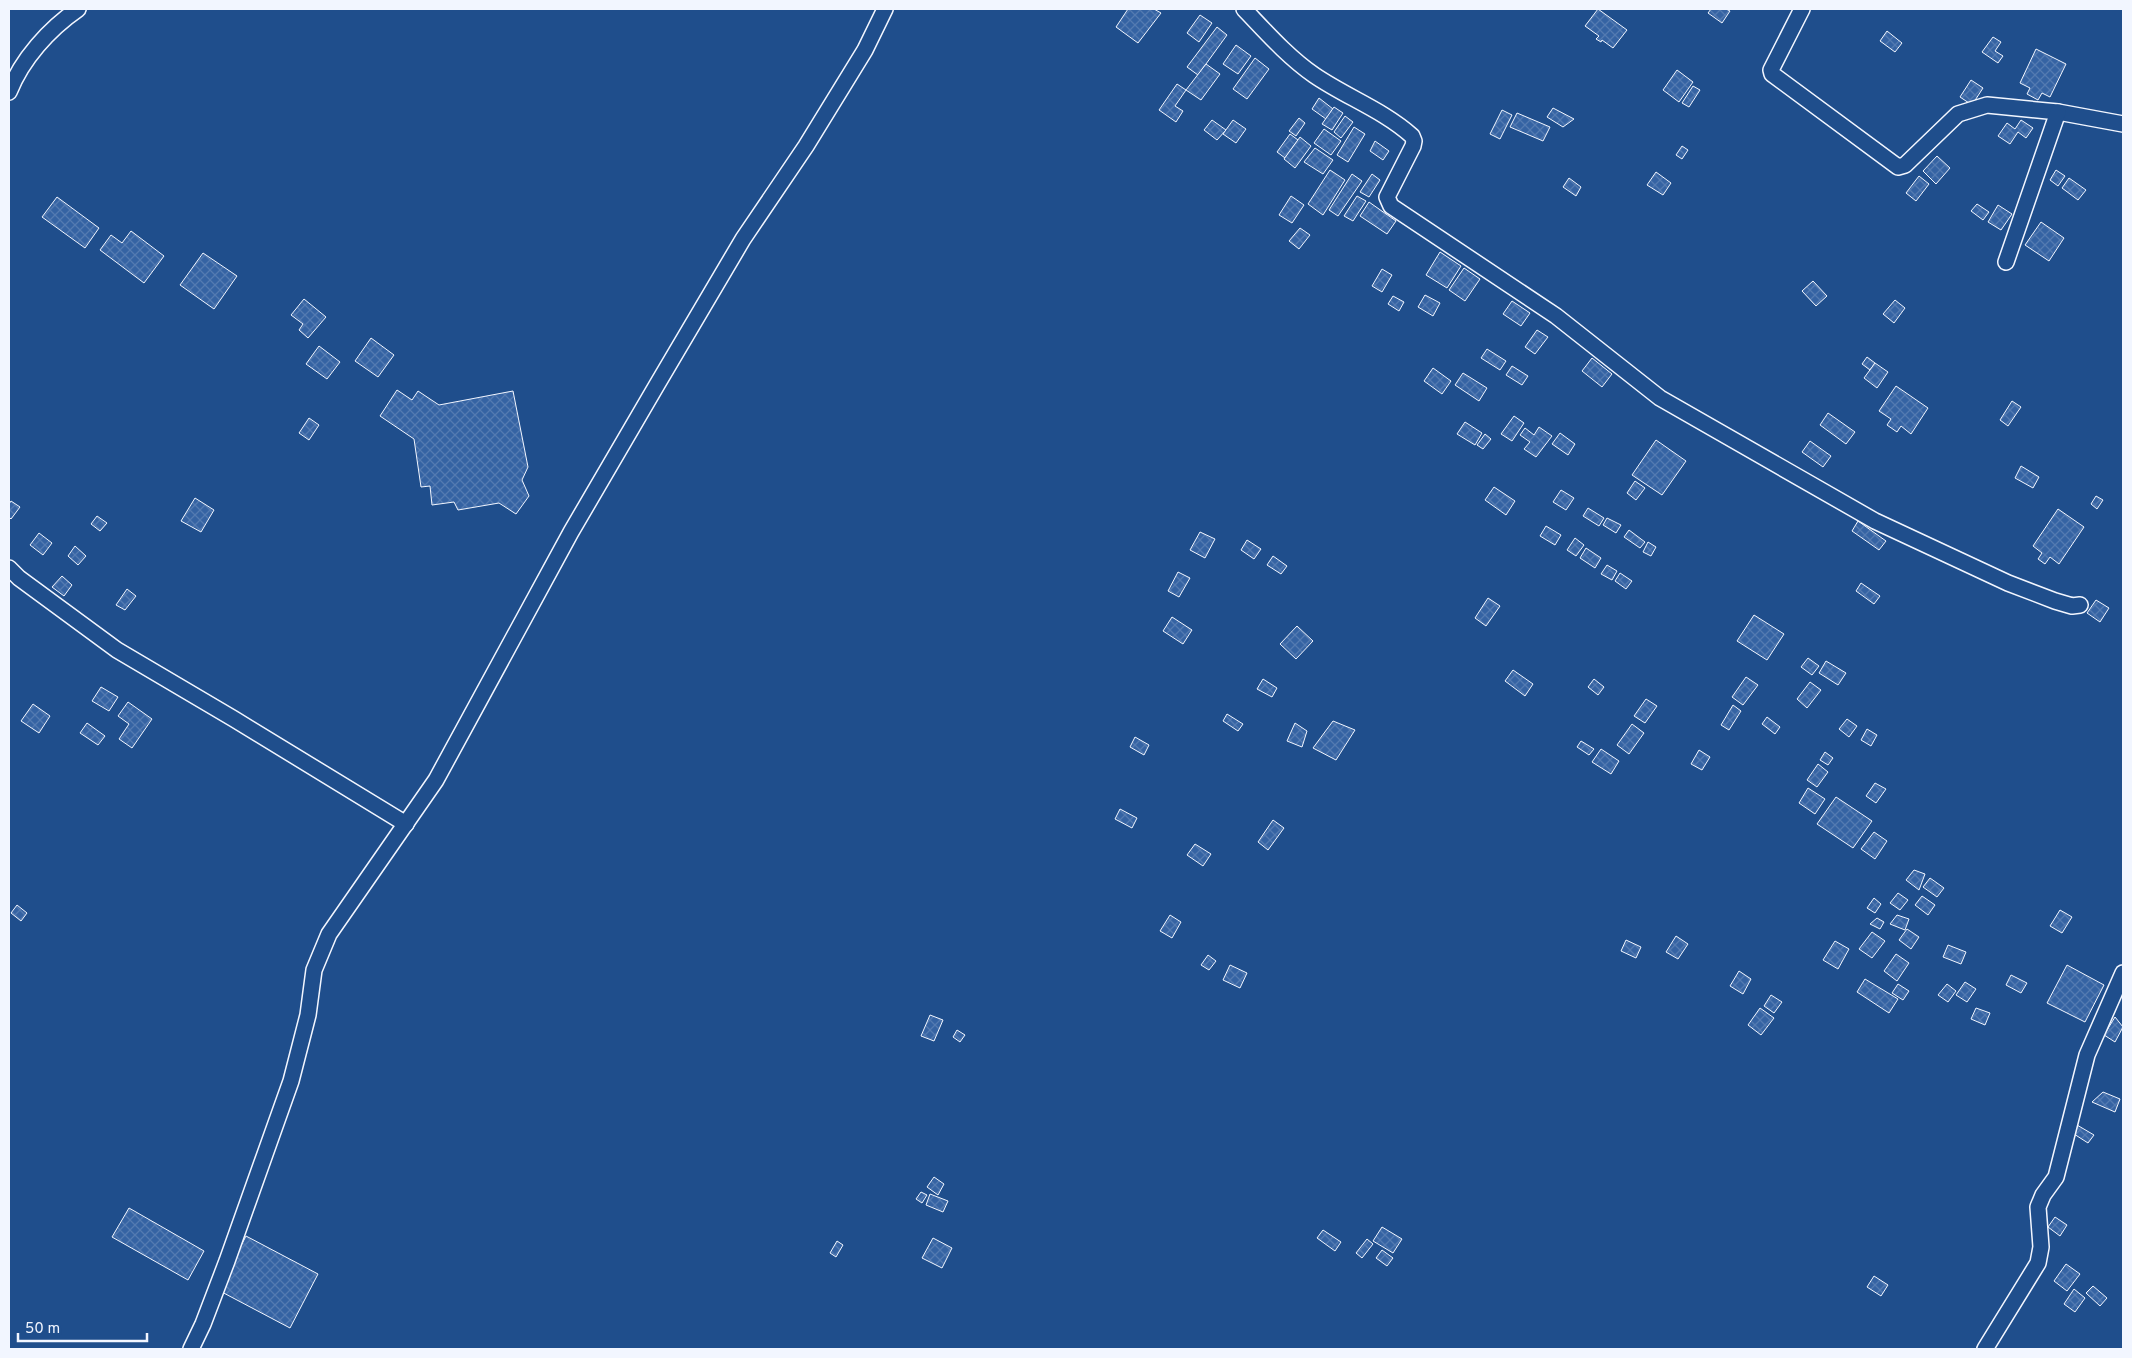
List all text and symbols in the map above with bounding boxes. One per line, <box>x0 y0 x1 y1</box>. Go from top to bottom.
scale bar <box>18 1310 146 1342</box>
text: 50 m <box>25 1320 60 1339</box>

